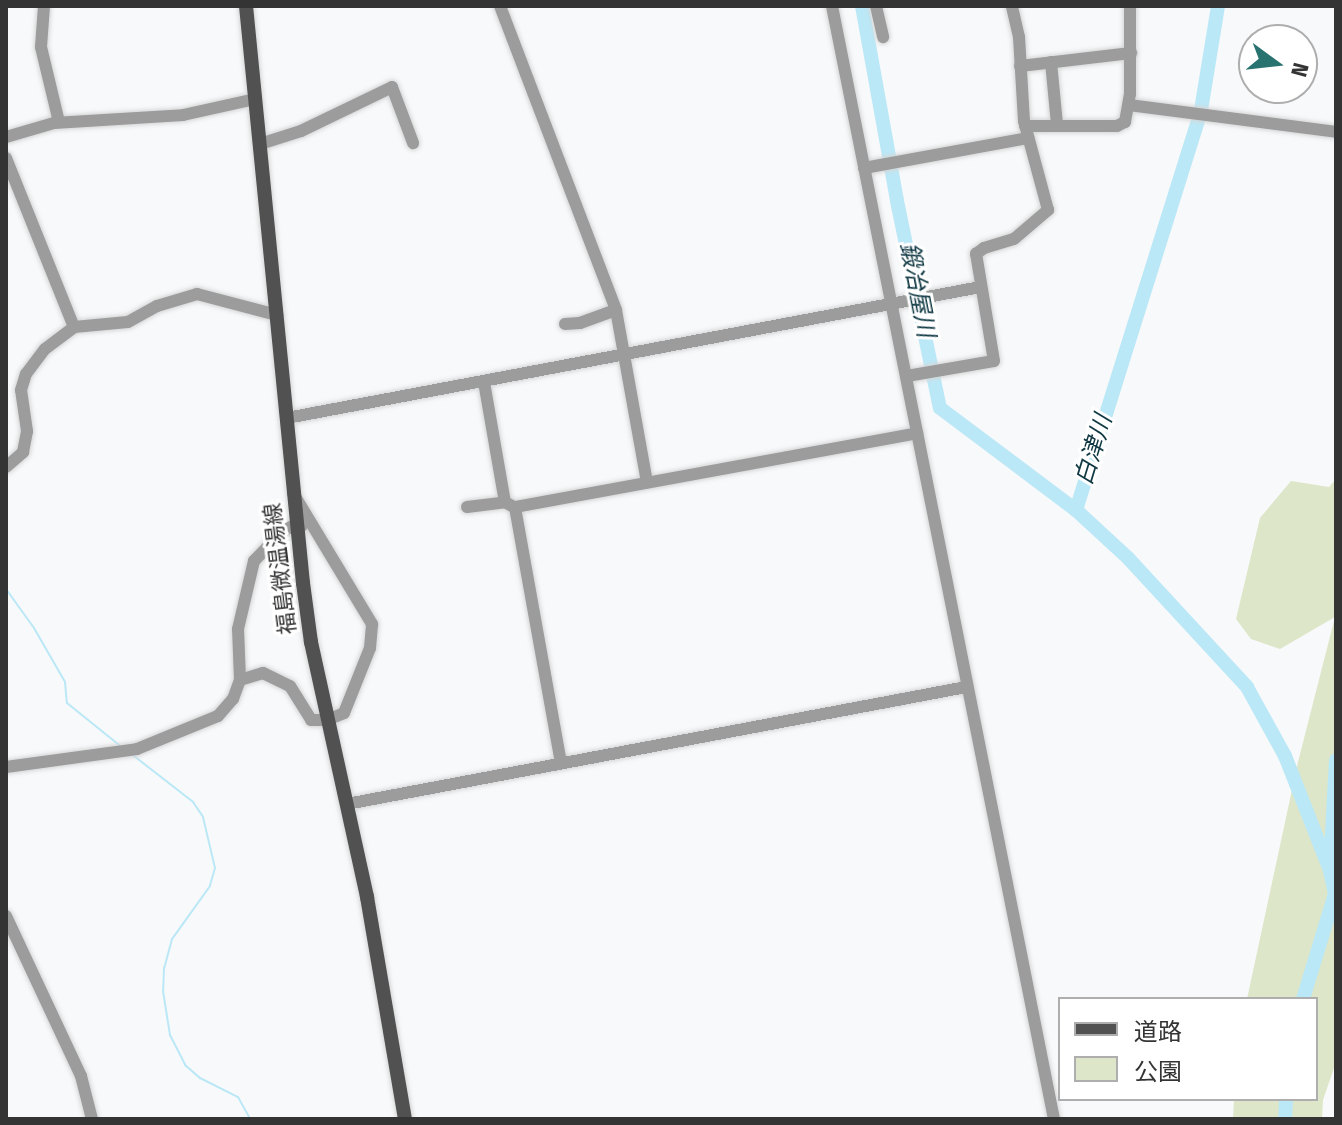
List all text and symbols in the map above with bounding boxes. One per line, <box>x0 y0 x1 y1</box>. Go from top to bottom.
north arrow <box>1238 24 1318 104</box>
text: N <box>1285 60 1314 80</box>
water label: 鍛冶屋川 <box>894 240 940 340</box>
water label: 白津川 <box>1070 411 1118 489</box>
street label: 福島微温湯線 <box>259 502 301 636</box>
legend <box>1058 997 1318 1101</box>
text: 道路 <box>1134 1018 1182 1046</box>
text: 公園 <box>1134 1058 1182 1086</box>

